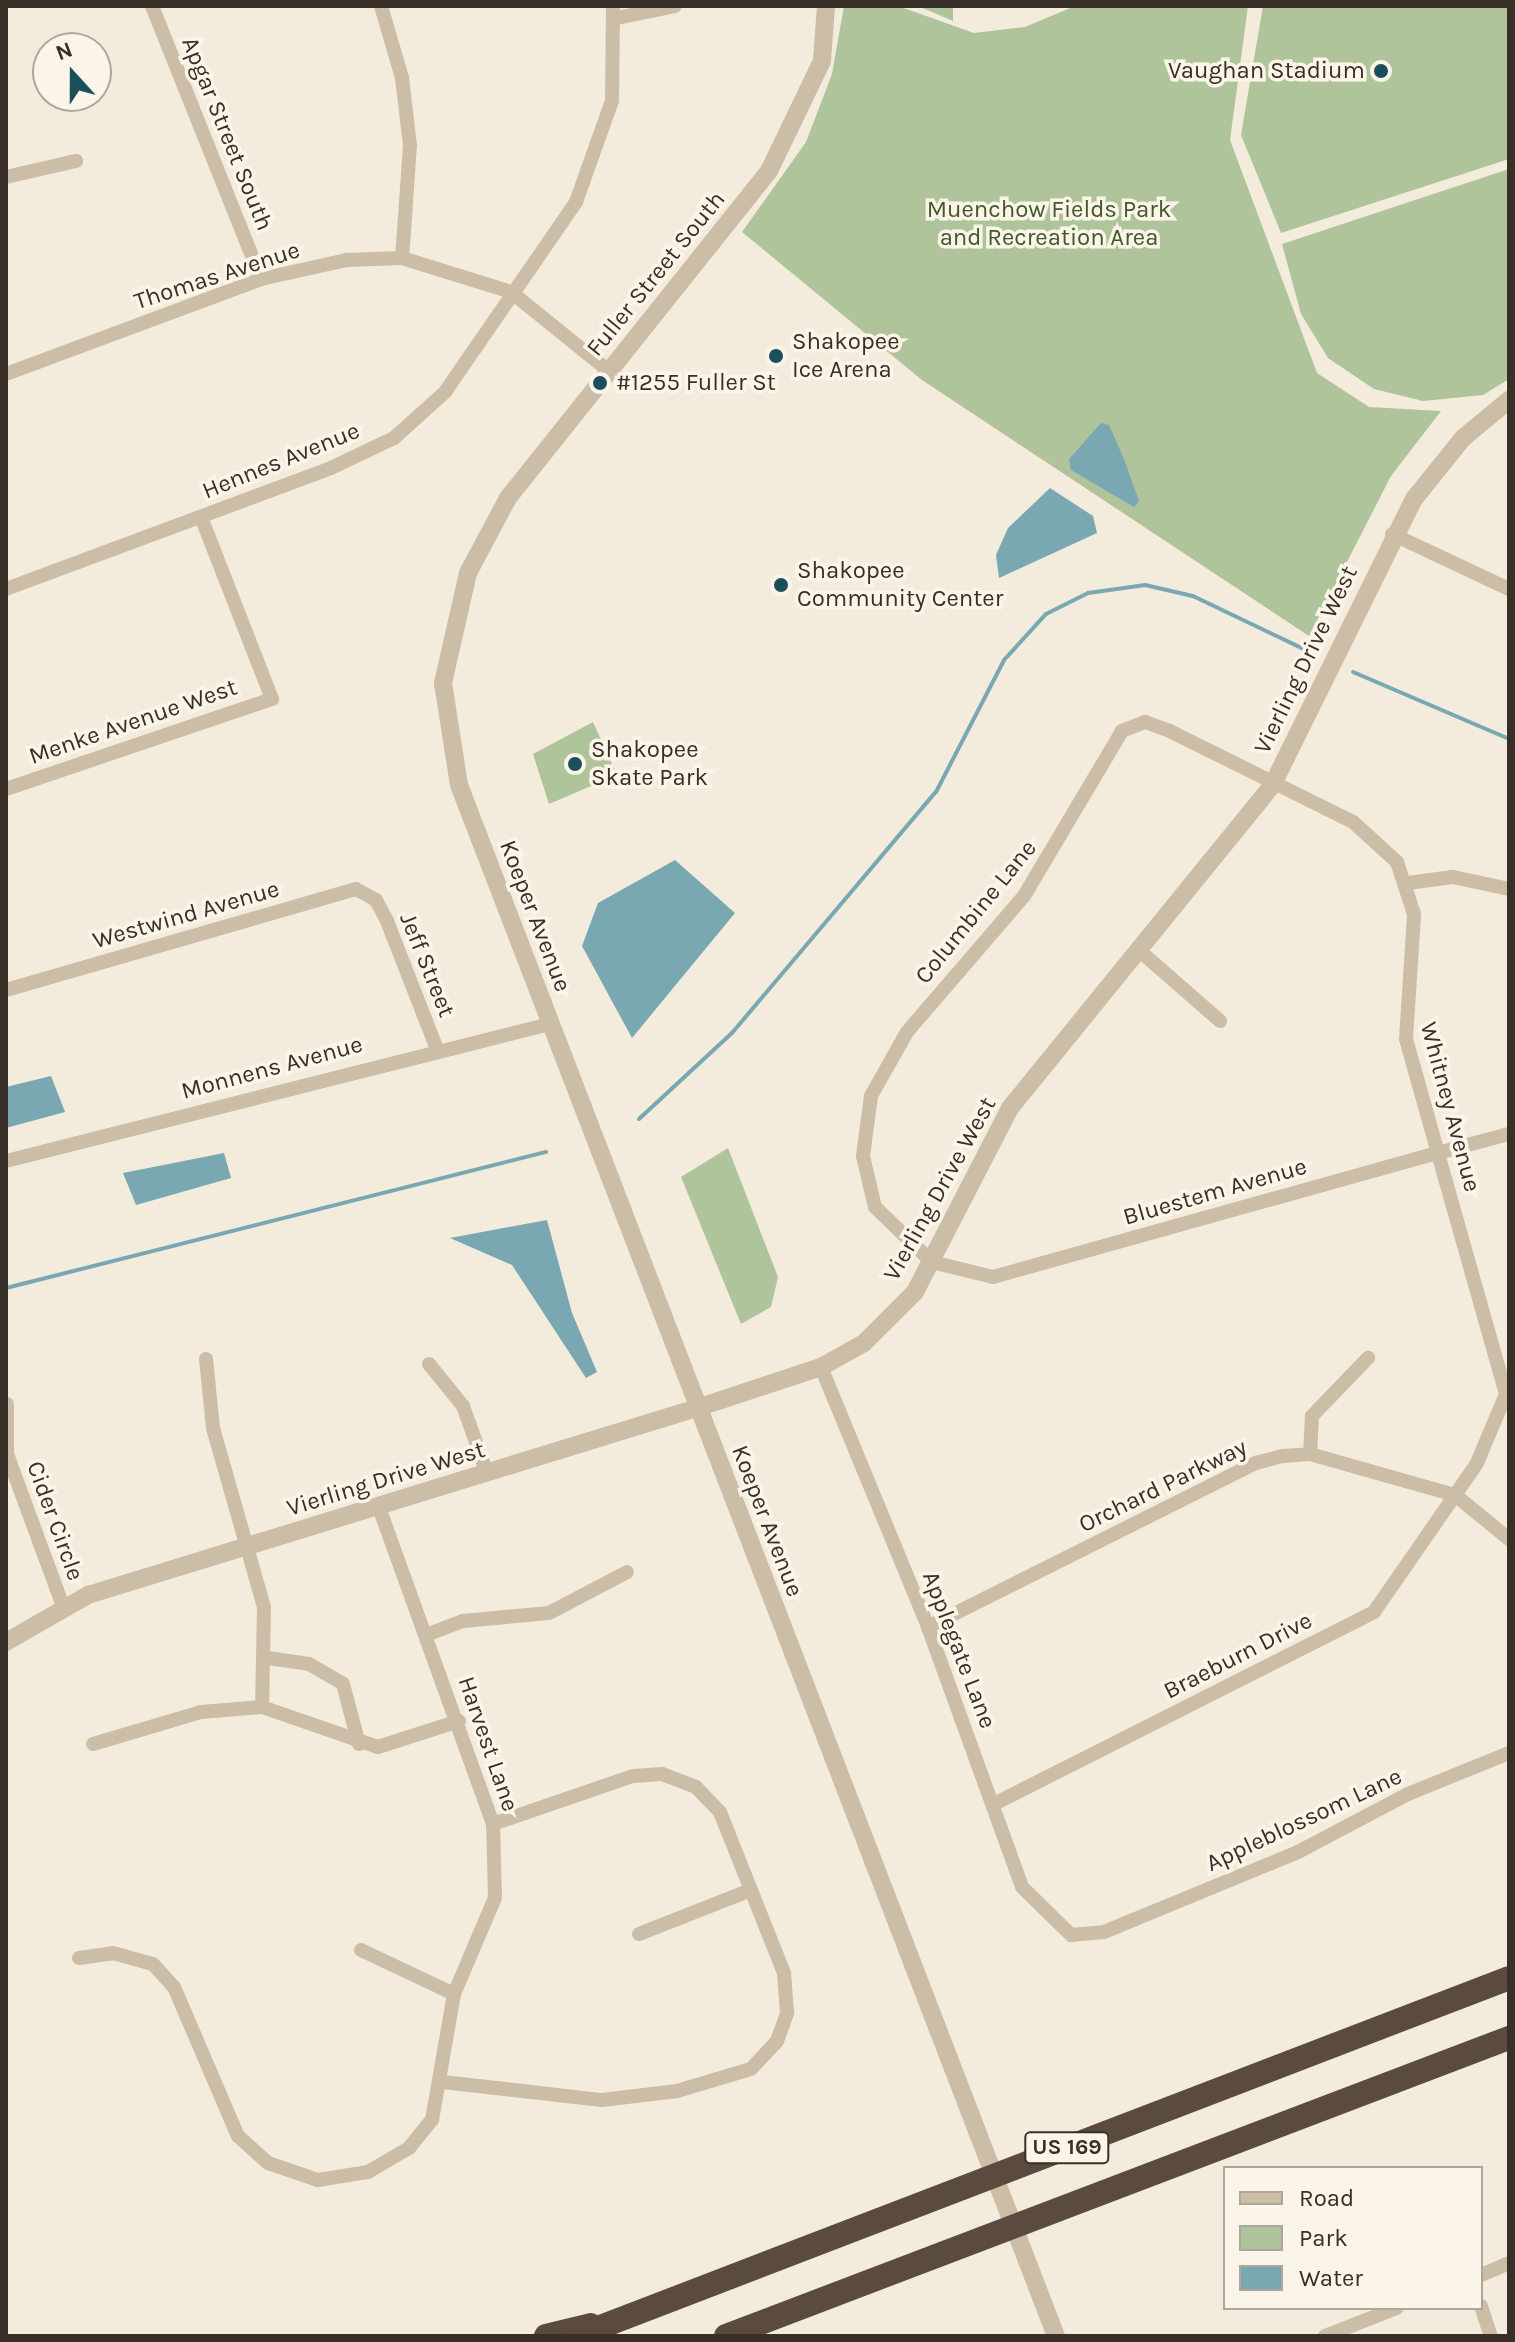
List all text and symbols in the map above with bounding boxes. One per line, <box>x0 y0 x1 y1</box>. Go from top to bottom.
north arrow <box>32 32 112 112</box>
street label: Apgar Street South <box>175 33 279 235</box>
text: N <box>52 36 76 66</box>
place label: Vaughan Stadium <box>1168 57 1365 85</box>
marker: Vaughan Stadium <box>1372 62 1390 80</box>
street label: Fuller Street South <box>581 186 731 362</box>
park label: Muenchow Fields Park and Recreation Area <box>927 196 1171 252</box>
street label: Thomas Avenue <box>130 236 304 316</box>
place label: Shakopee Ice Arena <box>792 328 900 384</box>
marker: Shakopee Ice Arena <box>767 347 785 365</box>
place label: #1255 Fuller St <box>616 369 776 397</box>
marker: #1255 Fuller St <box>591 374 609 392</box>
street label: Hennes Avenue <box>198 416 364 506</box>
place label: Shakopee Community Center <box>797 557 1003 613</box>
street label: Vierling Drive West <box>1248 561 1364 759</box>
marker: Shakopee Community Center <box>772 576 790 594</box>
street label: Menke Avenue West <box>25 673 241 771</box>
place label: Shakopee Skate Park <box>591 736 708 792</box>
marker: Shakopee Skate Park <box>566 755 584 773</box>
street label: Columbine Lane <box>909 834 1043 990</box>
street label: Koeper Avenue <box>493 836 577 996</box>
street label: Westwind Avenue <box>89 875 283 955</box>
street label: Jeff Street <box>393 909 461 1021</box>
street label: Whitney Avenue <box>1413 1019 1487 1195</box>
street label: Monnens Avenue <box>178 1030 366 1106</box>
street label: Vierling Drive West <box>878 1092 1002 1286</box>
street label: Bluestem Avenue <box>1120 1152 1310 1232</box>
street label: Orchard Parkway <box>1074 1433 1252 1539</box>
street label: Vierling Drive West <box>283 1435 489 1523</box>
street label: Koeper Avenue <box>725 1441 809 1601</box>
street label: Cider Circle <box>20 1457 90 1585</box>
street label: Applegate Lane <box>916 1567 1002 1733</box>
street label: Braeburn Drive <box>1159 1606 1317 1706</box>
street label: Harvest Lane <box>451 1673 525 1815</box>
street label: Appleblossom Lane <box>1202 1762 1406 1878</box>
road number: US 169 <box>1023 2130 1111 2166</box>
legend <box>1223 2166 1483 2310</box>
text: Road <box>1299 2184 1354 2212</box>
text: Park <box>1299 2224 1348 2252</box>
text: Water <box>1299 2264 1363 2292</box>

